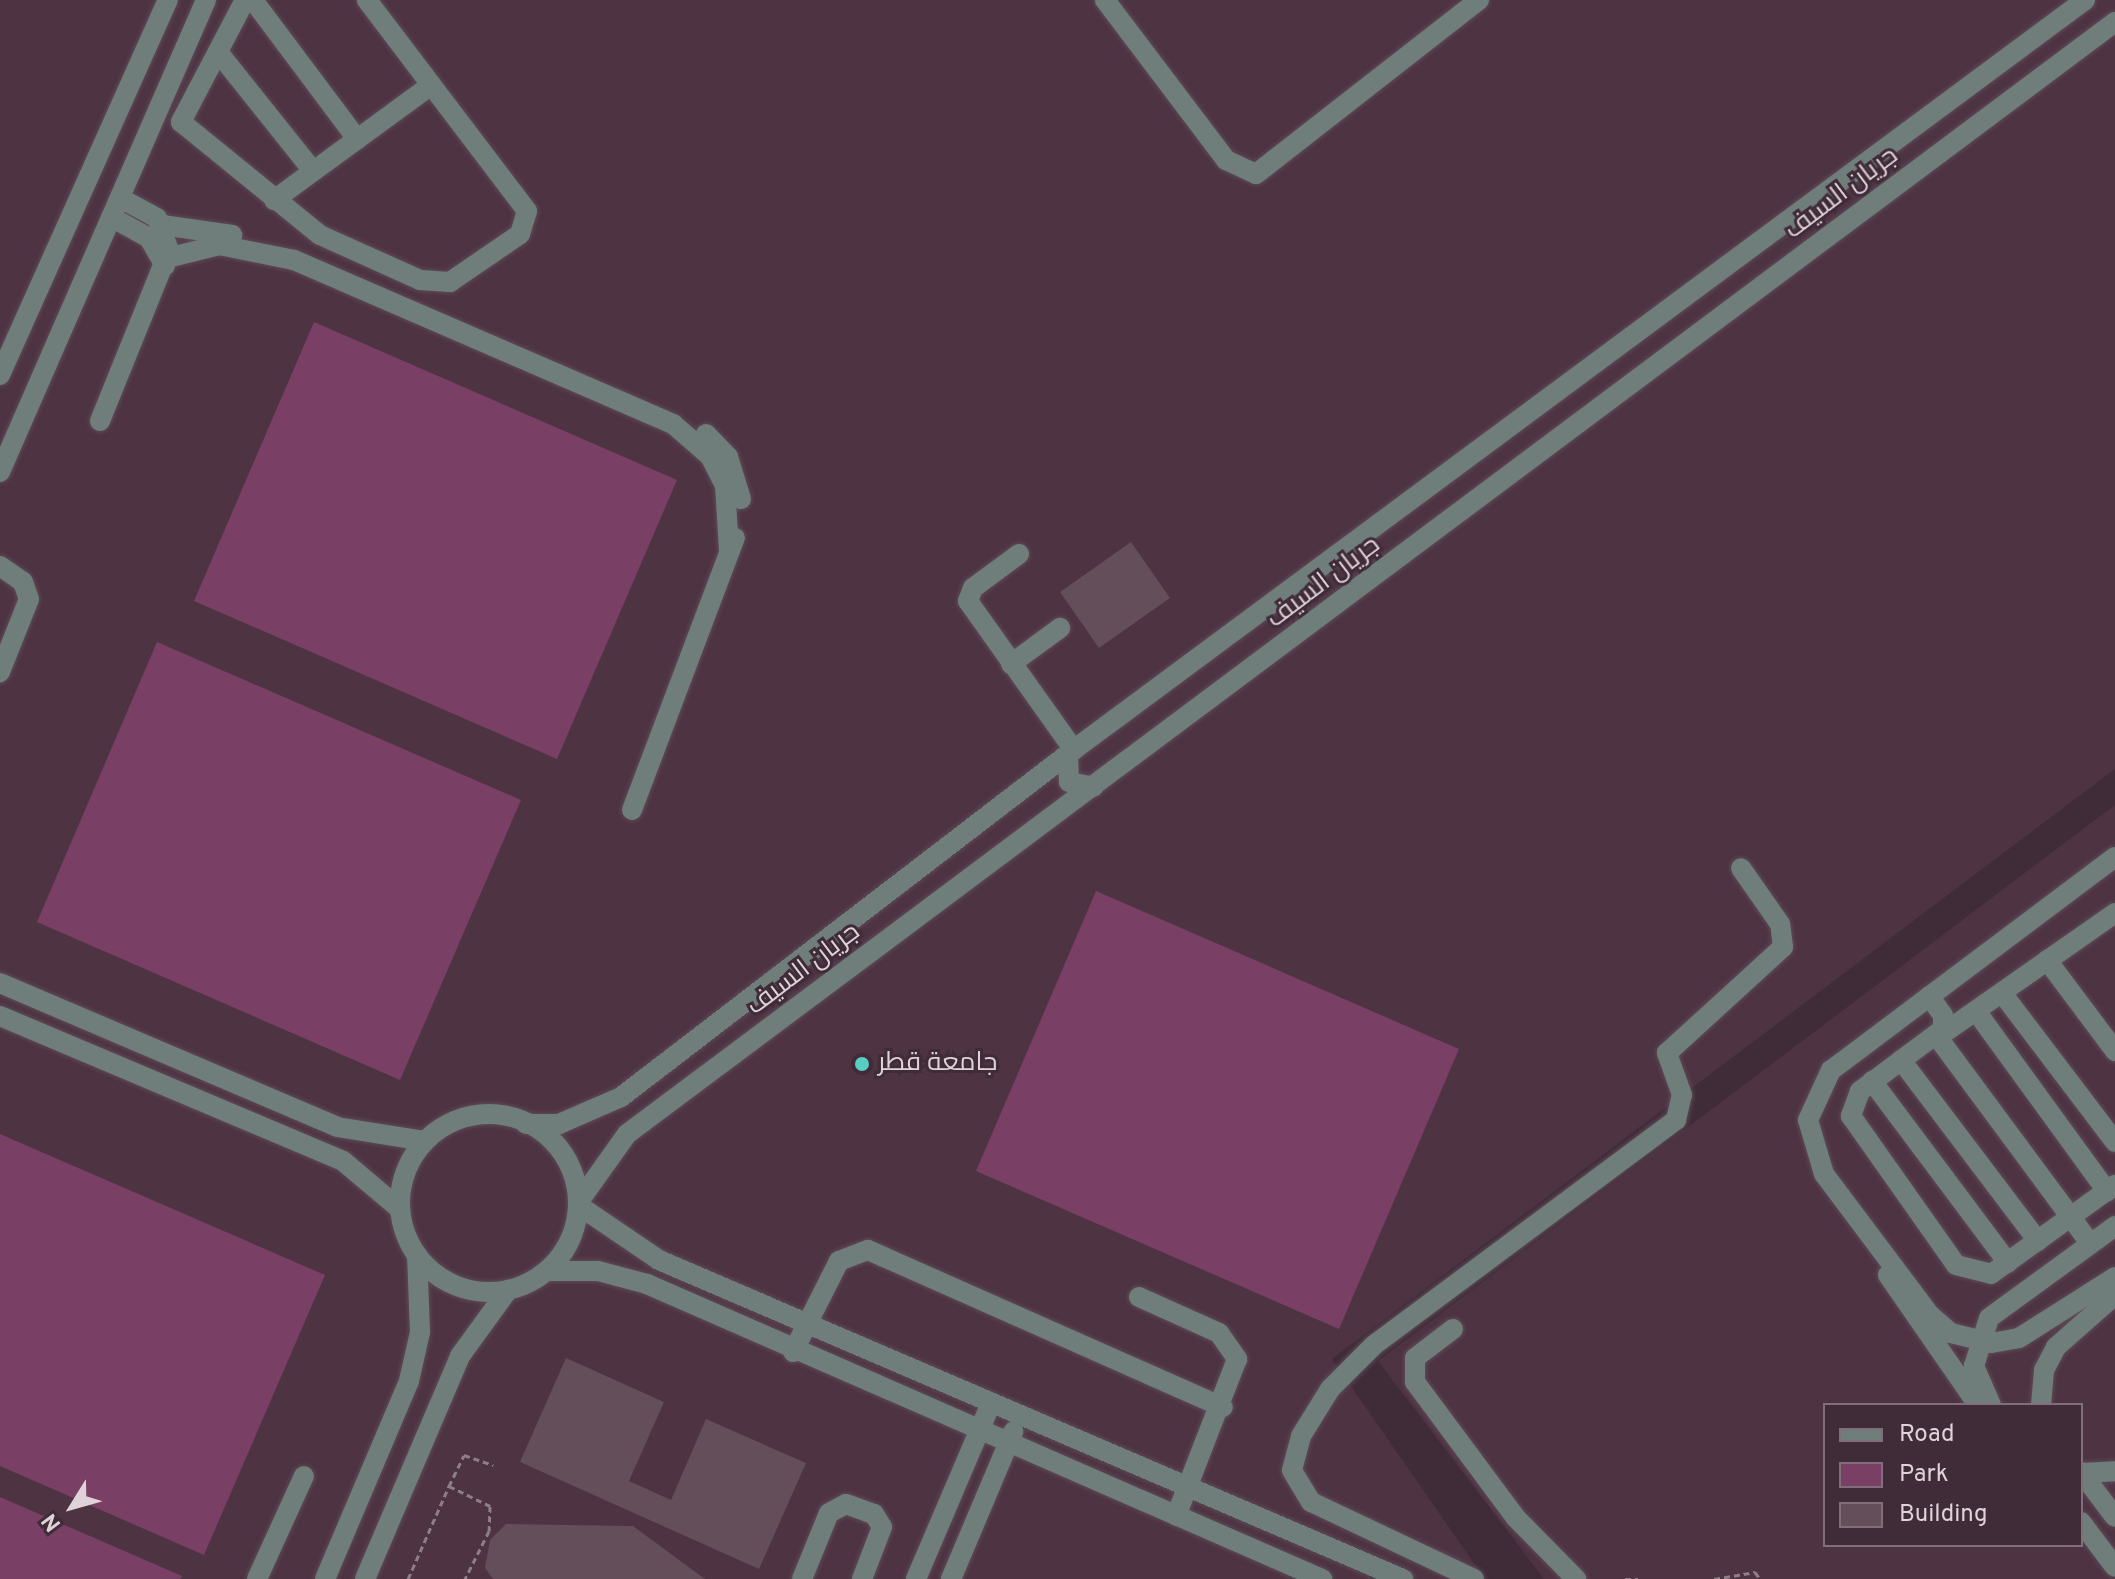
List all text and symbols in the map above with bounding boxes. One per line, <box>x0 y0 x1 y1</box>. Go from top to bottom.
street label: جريان السيف <box>1779 141 1905 247</box>
street label: جريان السيف <box>1261 530 1387 636</box>
street label: جريان السيف <box>741 917 867 1023</box>
place label: جامعة قطر <box>878 1048 998 1080</box>
marker: جامعة قطر <box>853 1055 871 1073</box>
legend <box>1823 1403 2083 1547</box>
text: Road <box>1899 1420 1955 1450</box>
text: Park <box>1899 1460 1949 1490</box>
north arrow <box>32 1467 112 1547</box>
text: Building <box>1899 1500 1988 1530</box>
text: N <box>37 1507 68 1536</box>

